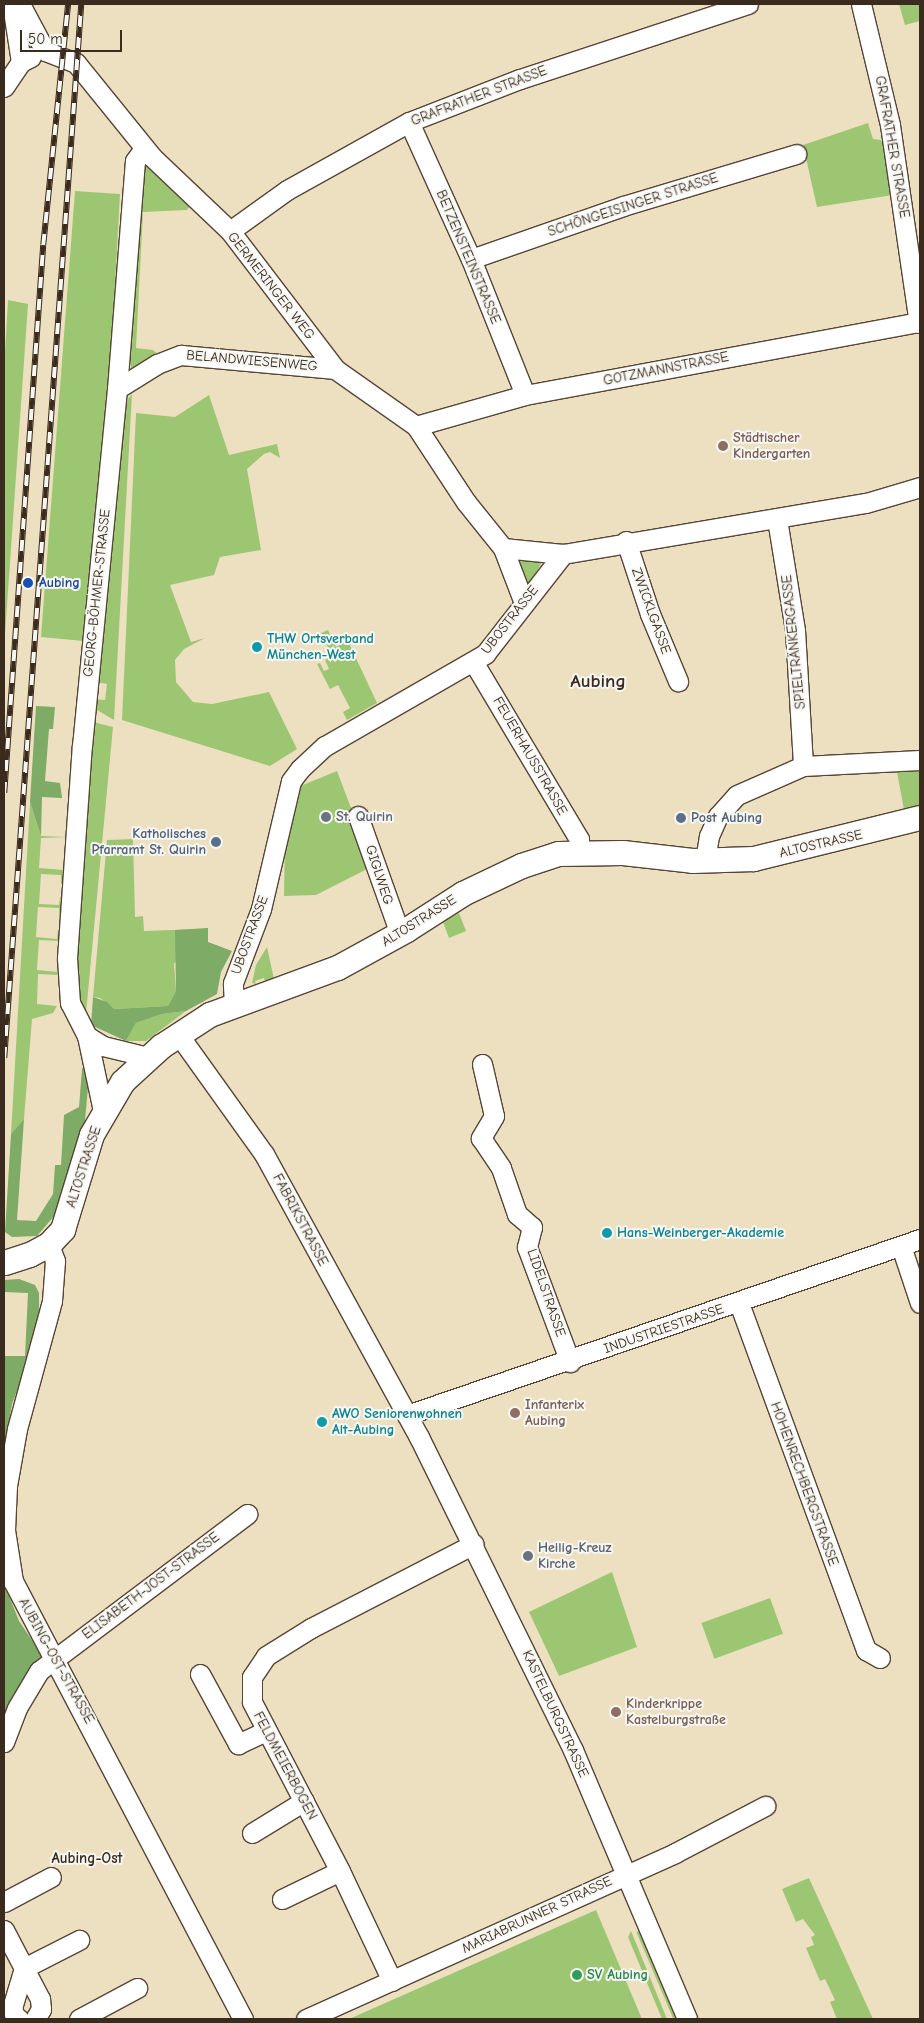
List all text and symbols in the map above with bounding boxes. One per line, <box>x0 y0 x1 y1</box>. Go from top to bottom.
scale bar <box>22 20 125 52</box>
text: 50 m <box>28 30 63 48</box>
street label: GRAFRATHER STRASSE <box>409 62 549 130</box>
street label: GRAFRATHER STRASSE <box>871 74 913 220</box>
street label: SCHÖNGEISINGER STRASSE <box>546 170 720 240</box>
street label: BETZENSTEINSTRASSE <box>432 188 504 326</box>
street label: GERMERINGER WEG <box>224 229 318 343</box>
street label: BELANDWIESENWEG <box>186 347 318 375</box>
street label: GOTZMANNSTRASSE <box>602 349 730 389</box>
place label: Städtischer Kindergarten <box>733 430 810 462</box>
marker: Städtischer Kindergarten <box>717 440 729 452</box>
street label: GEORG-BÖHMER-STRASSE <box>80 508 114 678</box>
street label: ZWICKLGASSE <box>628 566 674 656</box>
street label: SPIELTRÄNKERGASSE <box>779 574 809 710</box>
place label: Aubing <box>39 575 80 591</box>
marker: Aubing <box>21 576 35 590</box>
street label: UBOSTRASSE <box>478 582 542 658</box>
place label: THW Ortsverband München-West <box>267 631 374 664</box>
marker: THW Ortsverband München-West <box>251 641 263 653</box>
district label: Aubing <box>570 671 626 693</box>
street label: FEUERHAUSSTRASSE <box>489 694 571 818</box>
place label: St. Quirin <box>336 809 393 825</box>
place label: Post Aubing <box>691 810 763 826</box>
marker: St. Quirin <box>320 811 332 823</box>
marker: Post Aubing <box>675 812 687 824</box>
place label: Katholisches Pfarramt St. Quirin <box>91 826 206 859</box>
street label: ALTOSTRASSE <box>778 826 864 862</box>
marker: Katholisches Pfarramt St. Quirin <box>210 836 222 848</box>
street label: GIGLWEG <box>361 843 397 907</box>
street label: ALTOSTRASSE <box>379 891 459 951</box>
street label: UBOSTRASSE <box>228 893 272 977</box>
street label: ALTOSTRASSE <box>63 1124 105 1210</box>
street label: FABRIKSTRASSE <box>269 1171 331 1269</box>
place label: Hans-Weinberger-Akademie <box>617 1225 784 1241</box>
marker: Hans-Weinberger-Akademie <box>601 1227 613 1239</box>
street label: LIDELSTRASSE <box>523 1247 569 1339</box>
street label: INDUSTRIESTRASSE <box>602 1301 726 1357</box>
place label: Infanterix Aubing <box>525 1397 584 1430</box>
street label: HOHENRECHBERGSTRASSE <box>766 1400 842 1568</box>
place label: AWO Seniorenwohnen Alt-Aubing <box>332 1406 462 1438</box>
marker: Infanterix Aubing <box>509 1407 521 1419</box>
marker: AWO Seniorenwohnen Alt-Aubing <box>316 1416 328 1428</box>
street label: ELISABETH-JOST-STRASSE <box>79 1529 223 1643</box>
place label: Heilig-Kreuz Kirche <box>538 1540 612 1572</box>
marker: Heilig-Kreuz Kirche <box>522 1550 534 1562</box>
street label: AUBING-OST-STRASSE <box>14 1595 98 1727</box>
street label: KASTELBURGSTRASSE <box>518 1648 592 1780</box>
place label: Kinderkrippe Kastelburgstraße <box>626 1696 726 1728</box>
marker: Kinderkrippe Kastelburgstraße <box>610 1706 622 1718</box>
street label: FELDMEIERBOGEN <box>249 1709 321 1823</box>
district label: Aubing-Ost <box>52 1850 122 1868</box>
street label: MARIABRUNNER STRASSE <box>459 1873 615 1957</box>
place label: SV Aubing <box>587 1967 648 1983</box>
marker: SV Aubing <box>571 1969 583 1981</box>

